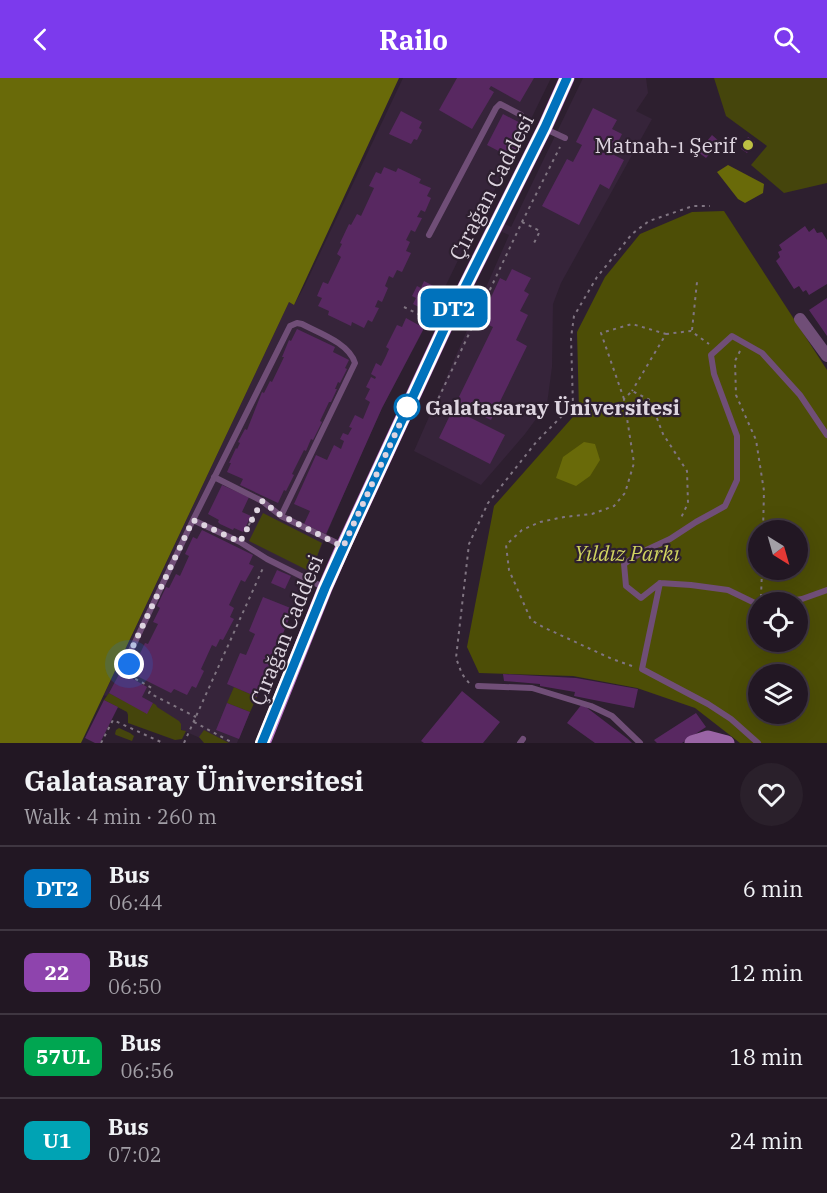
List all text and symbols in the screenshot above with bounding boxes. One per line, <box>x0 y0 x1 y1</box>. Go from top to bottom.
text: Railo <box>379 22 448 57</box>
icon: back <box>24 23 57 56</box>
icon: search <box>770 23 803 56</box>
street label: Çırağan Caddesi <box>442 109 540 265</box>
place label: Matnah-ı Şerif <box>595 131 738 159</box>
marker: Matnah-ı Şerif <box>741 138 755 152</box>
line badge: DT2 <box>420 288 488 328</box>
text: DT2 <box>433 294 475 322</box>
place label: Galatasaray Üniversitesi <box>425 393 680 421</box>
marker: Galatasaray Üniversitesi <box>394 394 420 420</box>
north arrow <box>748 520 808 580</box>
map controls <box>748 520 808 724</box>
park label: Yıldız Parkı <box>574 539 680 567</box>
street label: Çırağan Caddesi <box>243 550 329 710</box>
button: locate <box>748 592 808 652</box>
your location <box>114 649 144 679</box>
button: layers <box>748 664 808 724</box>
text: Galatasaray Üniversitesi <box>24 762 364 799</box>
button: heart <box>740 763 803 826</box>
text: Walk · 4 min · 260 m <box>24 803 217 830</box>
text: Bus <box>109 860 150 889</box>
text: DT2 <box>36 874 79 902</box>
text: 6 min <box>743 874 803 903</box>
text: 06:44 <box>109 889 163 916</box>
text: Bus <box>108 944 149 973</box>
text: 22 <box>44 958 70 986</box>
text: 12 min <box>730 958 803 987</box>
text: 06:50 <box>108 973 162 1000</box>
text: Bus <box>120 1028 161 1057</box>
text: 57UL <box>36 1042 90 1070</box>
text: 18 min <box>730 1042 803 1071</box>
text: 06:56 <box>120 1057 174 1084</box>
text: Bus <box>108 1112 149 1141</box>
text: U1 <box>43 1126 71 1154</box>
text: 24 min <box>730 1126 803 1155</box>
text: 07:02 <box>108 1141 162 1168</box>

